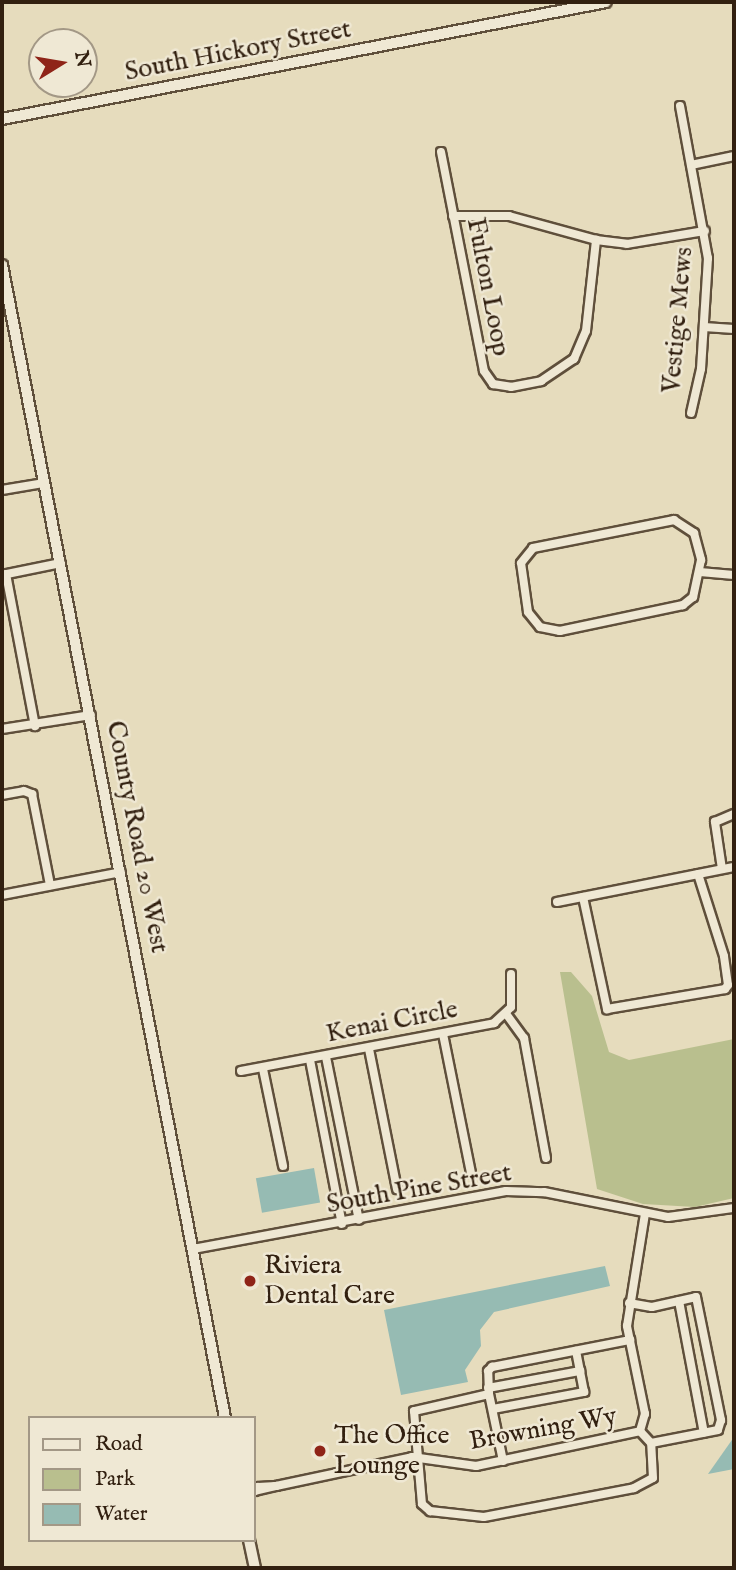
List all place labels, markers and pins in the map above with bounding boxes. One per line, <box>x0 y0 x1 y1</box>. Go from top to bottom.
place label: Riviera Dental Care <box>264 1250 395 1312</box>
marker: Riviera Dental Care <box>242 1273 258 1289</box>
place label: The Office Lounge <box>334 1420 449 1482</box>
marker: The Office Lounge <box>312 1443 328 1459</box>

